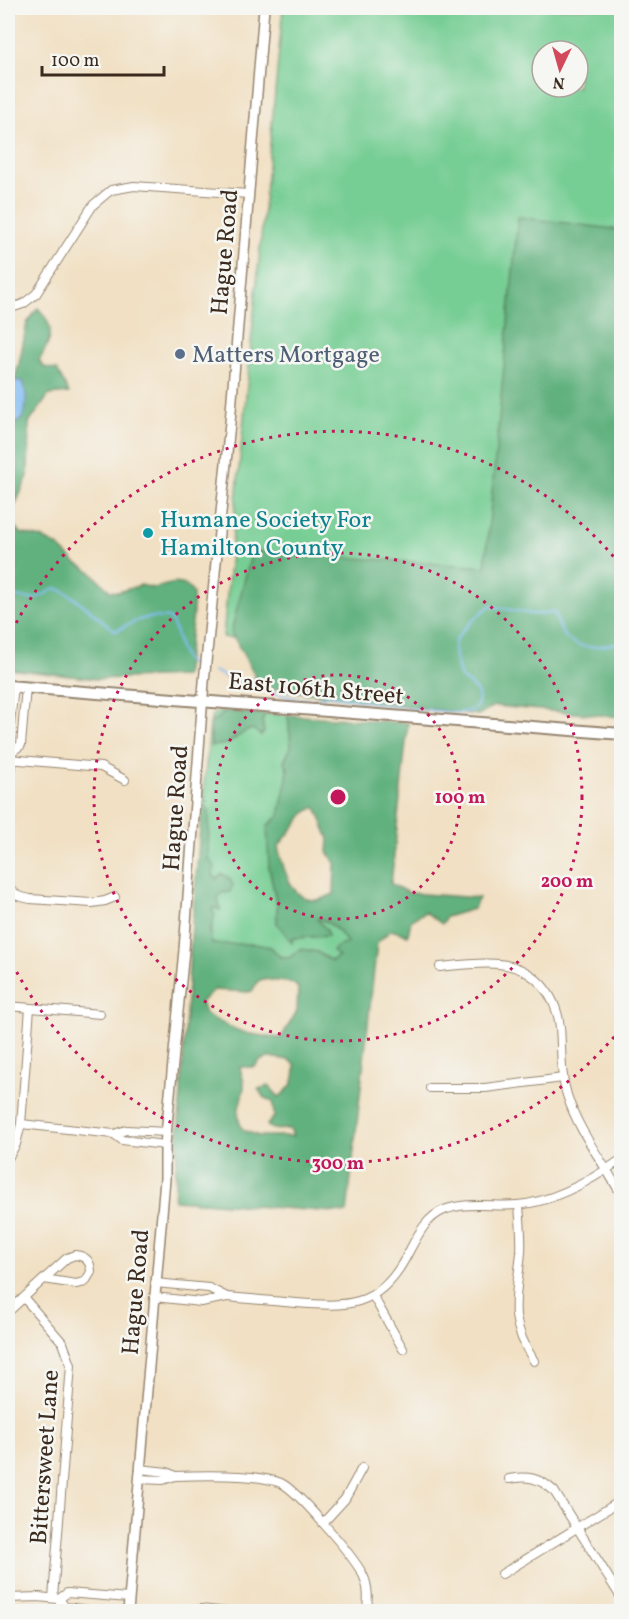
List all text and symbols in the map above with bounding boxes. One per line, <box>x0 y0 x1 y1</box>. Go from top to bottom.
scale bar <box>42 39 164 77</box>
north arrow <box>530 39 590 99</box>
text: 100 m <box>51 49 100 74</box>
text: N <box>552 70 566 93</box>
street label: Hague Road <box>204 188 248 317</box>
place label: Matters Mortgage <box>192 339 380 373</box>
marker: Matters Mortgage <box>173 347 187 361</box>
place label: Humane Society For Hamilton County <box>160 504 371 566</box>
marker: Humane Society For Hamilton County <box>141 526 155 540</box>
street label: East 106th Street <box>226 665 405 715</box>
street label: Hague Road <box>156 744 198 872</box>
text: 100 m <box>435 786 485 811</box>
centre of rings <box>328 787 348 807</box>
text: 200 m <box>541 870 593 895</box>
text: 300 m <box>312 1152 364 1177</box>
street label: Hague Road <box>115 1228 159 1357</box>
street label: Bittersweet Lane <box>23 1369 69 1546</box>

